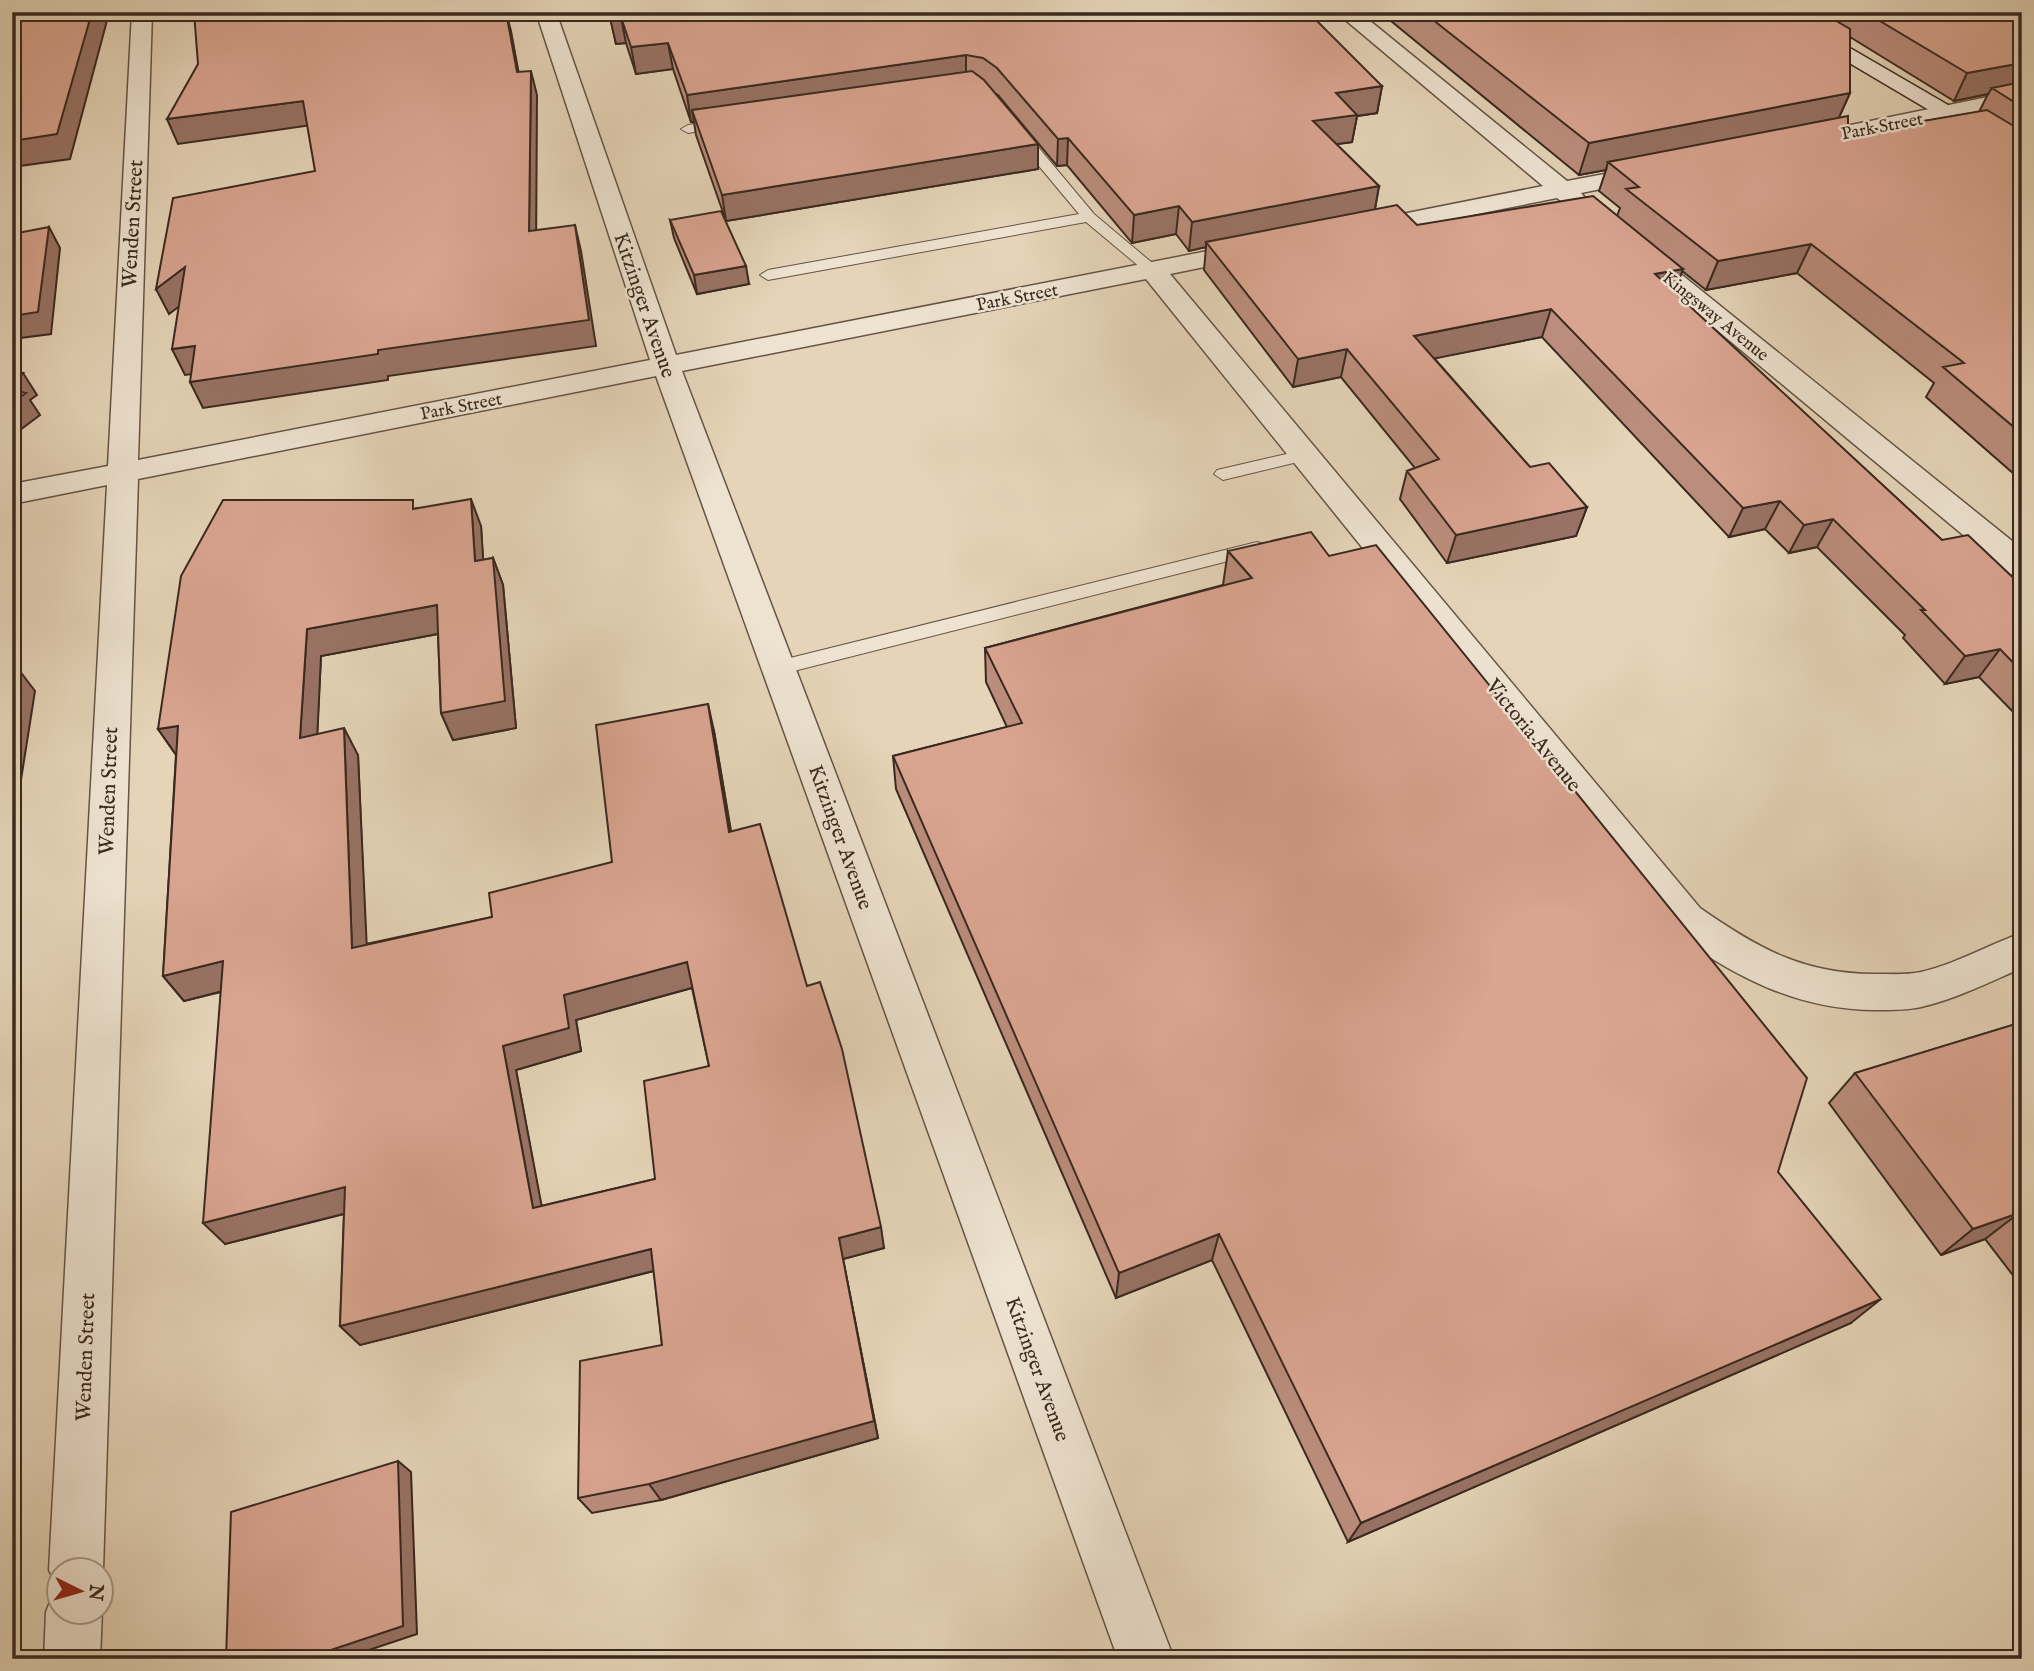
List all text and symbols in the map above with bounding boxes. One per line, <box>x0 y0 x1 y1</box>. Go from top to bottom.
street label: Park Street <box>1839 108 1925 147</box>
street label: Wenden Street <box>117 159 150 289</box>
street label: Kitzinger Avenue <box>606 229 681 382</box>
street label: Kingsway Avenue <box>1657 267 1773 367</box>
street label: Park Street <box>974 279 1060 318</box>
street label: Park Street <box>418 388 504 427</box>
street label: Victoria Avenue <box>1478 673 1587 798</box>
street label: Wenden Street <box>94 726 125 856</box>
street label: Kitzinger Avenue <box>801 761 878 914</box>
street label: Wenden Street <box>71 1292 102 1422</box>
street label: Kitzinger Avenue <box>998 1293 1075 1446</box>
north arrow <box>46 1556 116 1626</box>
text: N <box>82 1582 108 1602</box>

